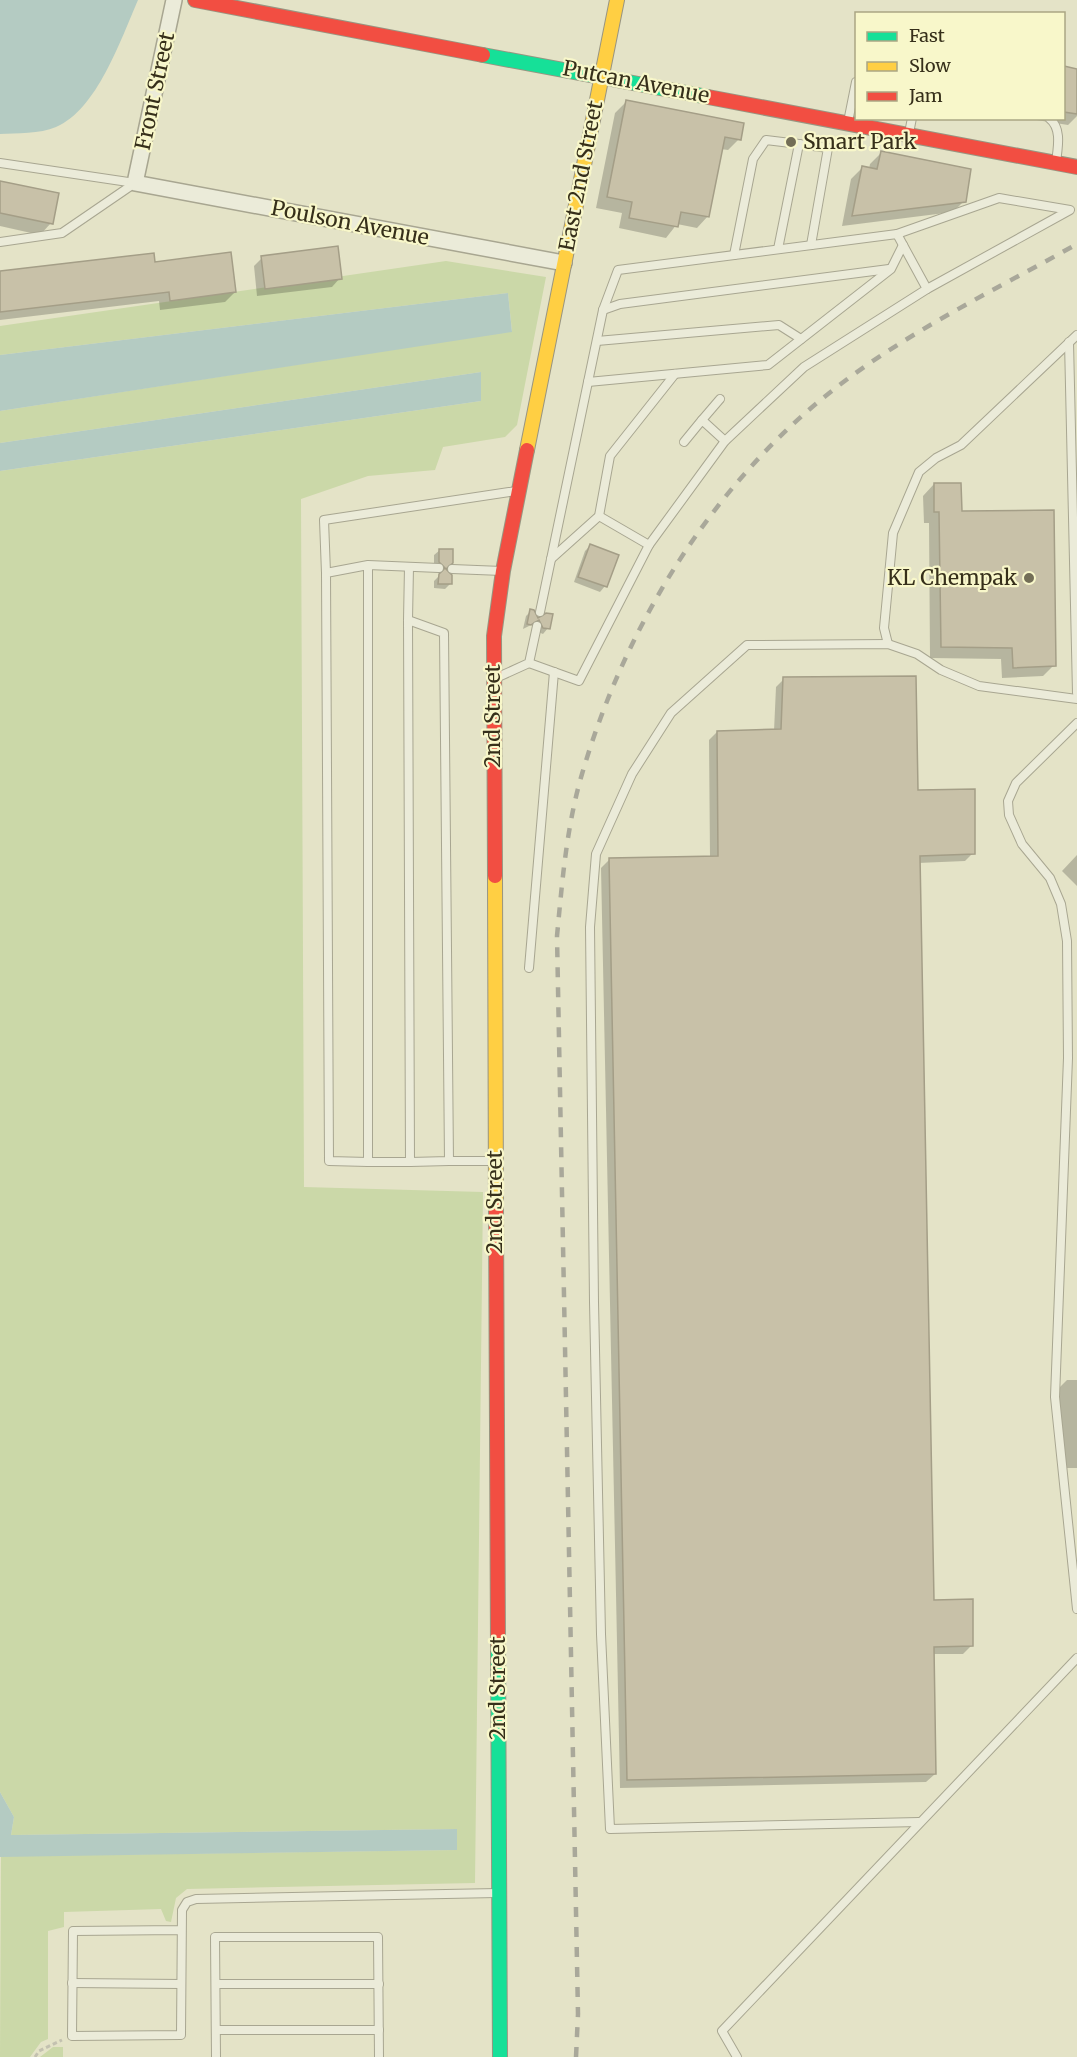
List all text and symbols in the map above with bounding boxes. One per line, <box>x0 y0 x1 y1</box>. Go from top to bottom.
legend <box>855 12 1065 120</box>
text: Fast <box>909 24 945 47</box>
street label: Front Street <box>129 29 180 152</box>
street label: Putcan Avenue <box>561 54 712 109</box>
text: Slow <box>909 54 952 77</box>
text: Jam <box>908 84 943 107</box>
street label: East 2nd Street <box>553 98 608 254</box>
place label: Smart Park <box>803 128 917 155</box>
marker: Smart Park <box>784 135 798 149</box>
street label: Poulson Avenue <box>269 194 431 251</box>
place label: KL Chempak <box>887 564 1018 591</box>
marker: KL Chempak <box>1022 571 1036 585</box>
street label: 2nd Street <box>479 664 506 768</box>
street label: 2nd Street <box>481 1150 508 1254</box>
street label: 2nd Street <box>484 1636 511 1740</box>

